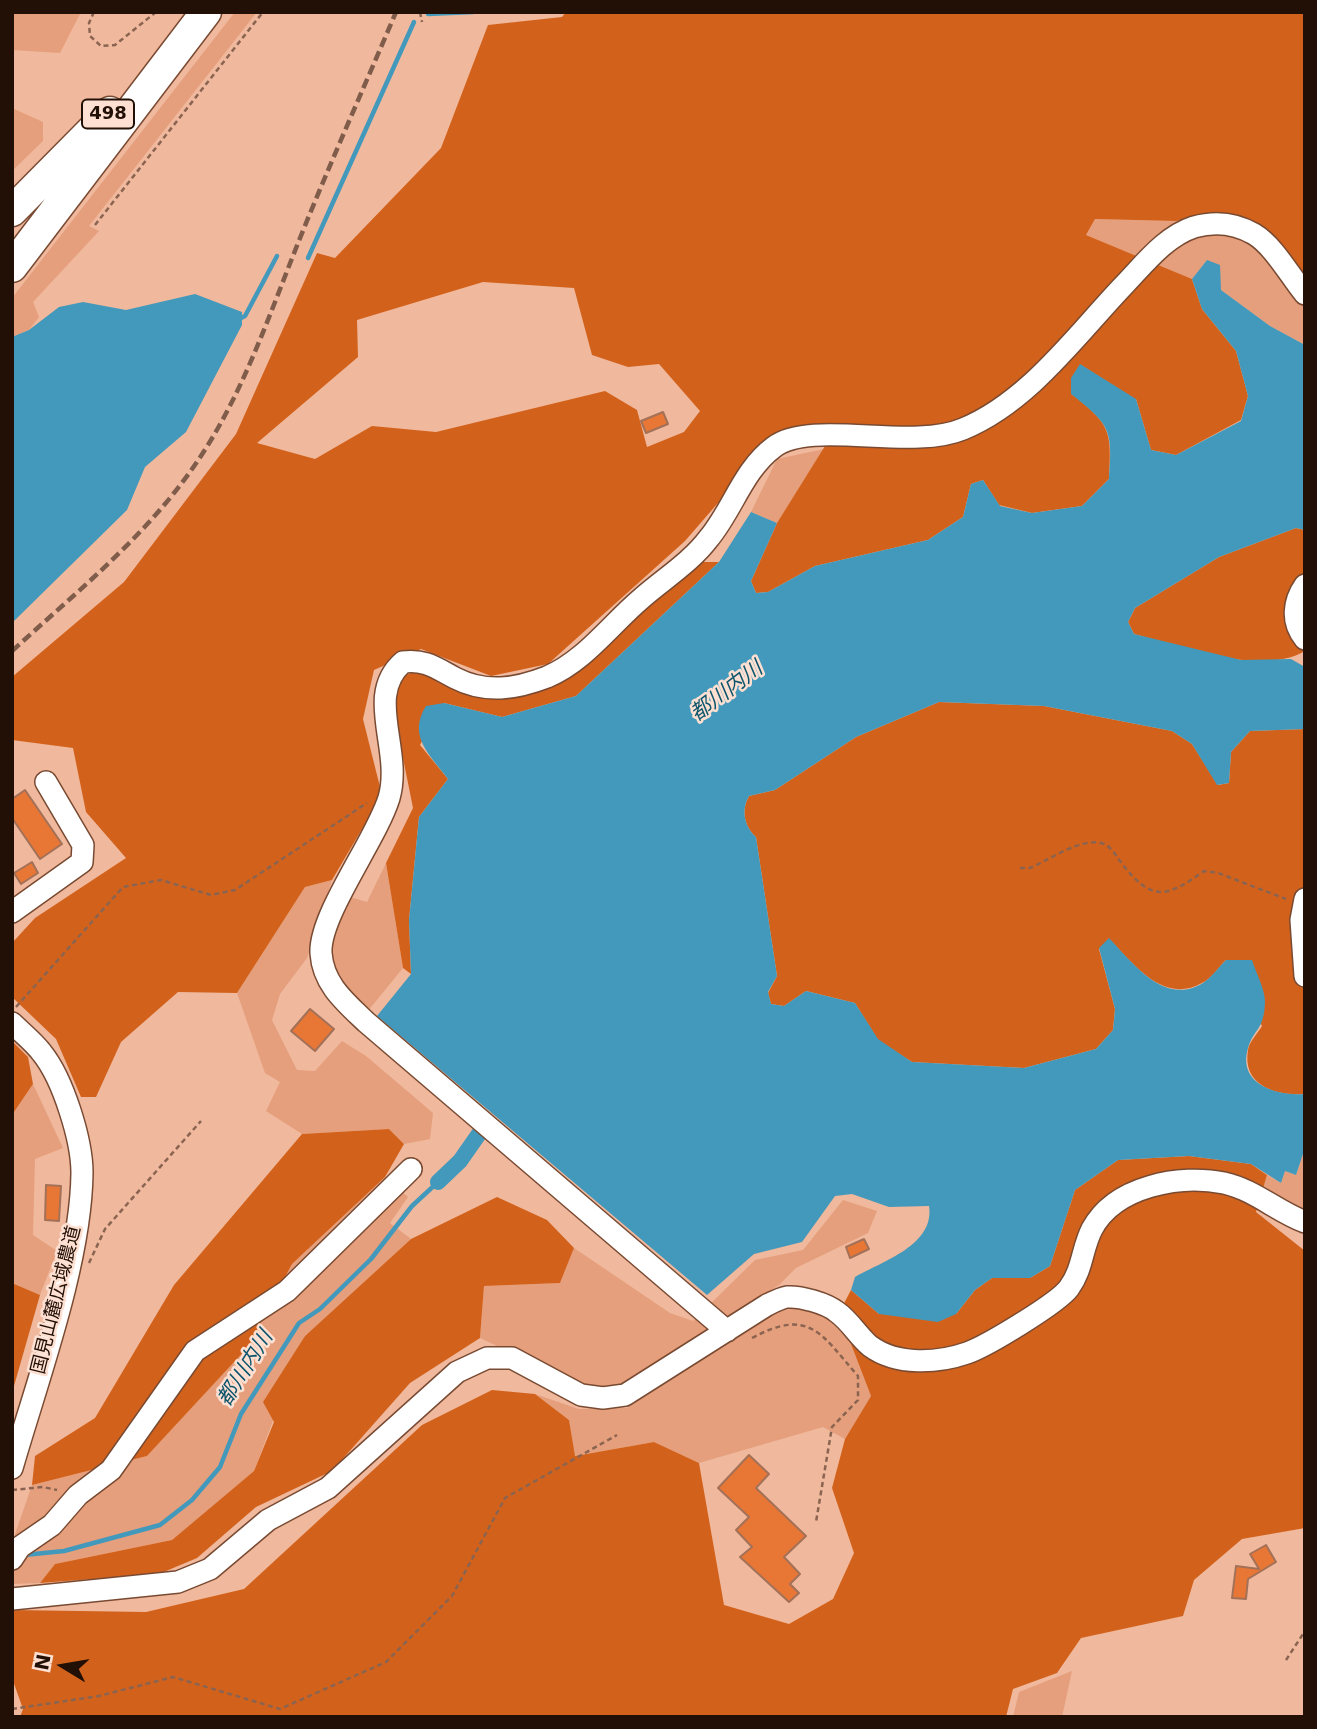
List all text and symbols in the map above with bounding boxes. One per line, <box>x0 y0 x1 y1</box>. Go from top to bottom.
road number: 498 <box>82 100 134 128</box>
water label: 都川内川 <box>686 657 768 727</box>
street label: 国見山麓広域農道 <box>28 1223 86 1377</box>
water label: 都川内川 <box>213 1327 279 1411</box>
north arrow <box>28 1631 98 1701</box>
text: N <box>30 1652 55 1672</box>

